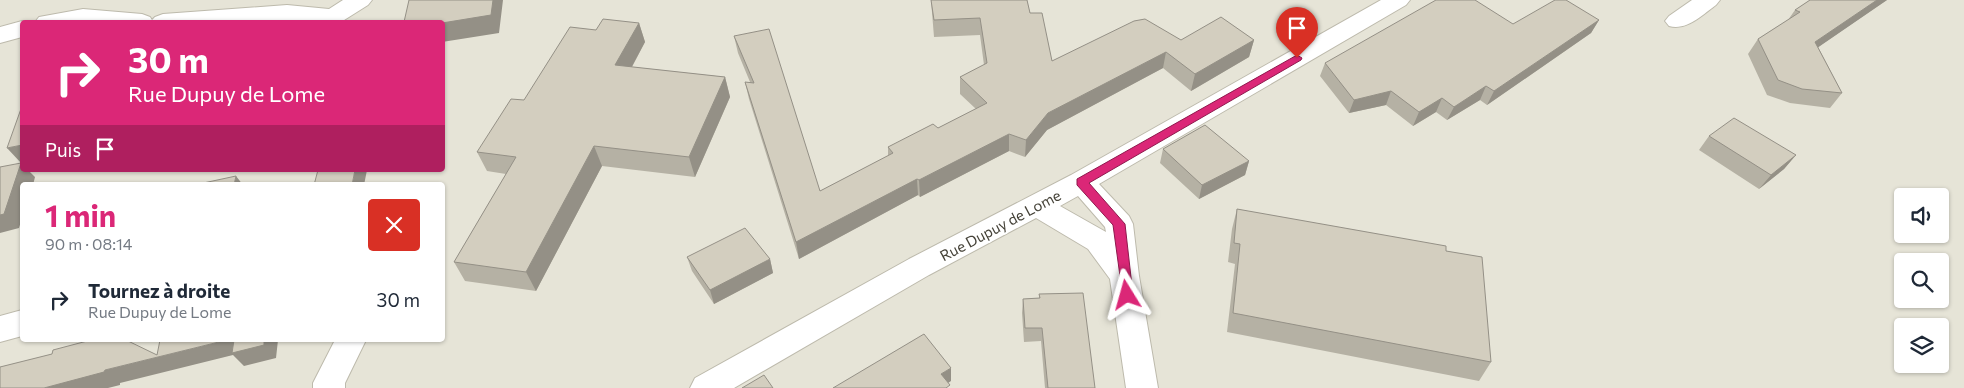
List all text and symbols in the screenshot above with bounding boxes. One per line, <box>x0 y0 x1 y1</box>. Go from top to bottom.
pin <box>1276 7 1318 58</box>
icon: arrive <box>1283 14 1311 42</box>
text: 30 m <box>128 37 209 80</box>
icon: right <box>45 40 110 105</box>
text: Rue Dupuy de Lome <box>128 80 325 107</box>
icon: arrive <box>91 135 119 163</box>
text: Puis <box>45 138 81 161</box>
street label: Rue Dupuy de Lome <box>936 185 1064 265</box>
map controls <box>1894 188 1949 373</box>
button: sound <box>1894 188 1949 243</box>
text: 1 min <box>45 196 116 233</box>
button: close <box>368 199 420 251</box>
text: 90 m · 08:14 <box>45 234 132 253</box>
button: search <box>1894 253 1949 308</box>
position arrow <box>1100 268 1152 320</box>
text: Tournez à droite <box>88 279 230 302</box>
icon: right <box>45 286 73 314</box>
text: 30 m <box>377 288 420 311</box>
text: Rue Dupuy de Lome <box>88 302 231 321</box>
button: layers <box>1894 318 1949 373</box>

